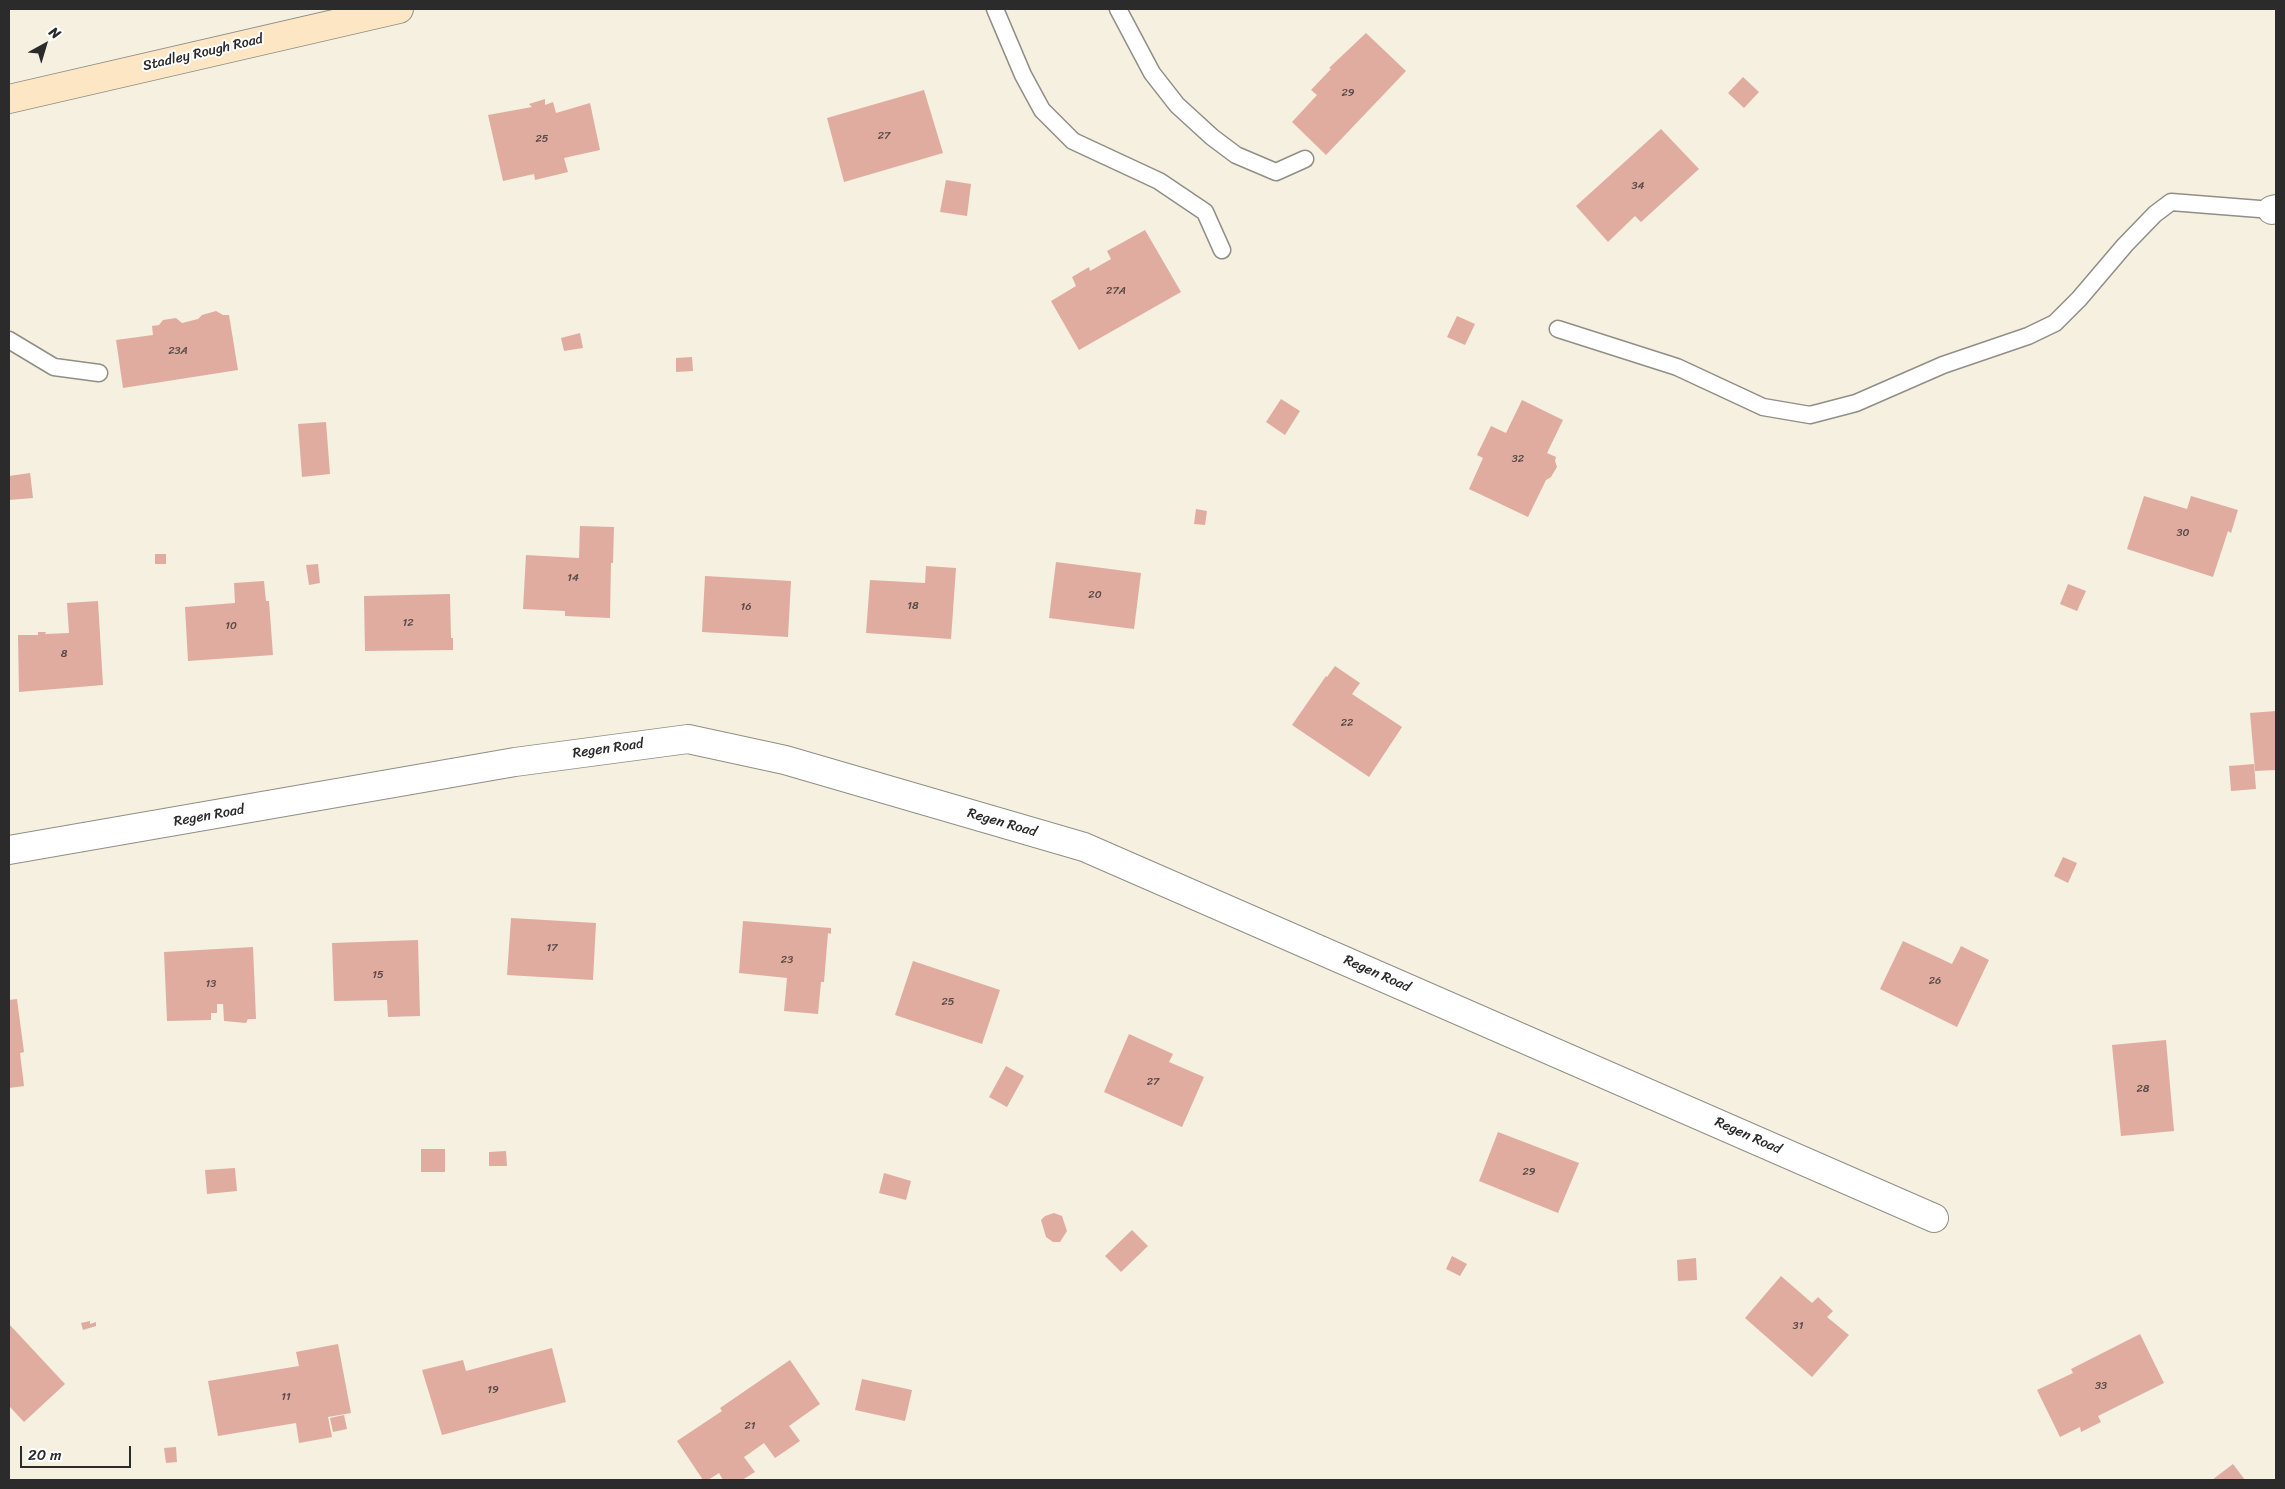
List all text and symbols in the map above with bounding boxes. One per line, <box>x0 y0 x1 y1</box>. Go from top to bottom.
north arrow <box>20 20 70 70</box>
text: N <box>43 20 66 46</box>
street label: Stadley Rough Road <box>141 31 265 75</box>
house number: 29 <box>1341 86 1355 100</box>
house number: 27 <box>878 129 890 143</box>
house number: 25 <box>535 132 549 146</box>
house number: 34 <box>1632 179 1644 193</box>
house number: 27A <box>1106 284 1126 298</box>
house number: 23A <box>168 344 188 358</box>
house number: 32 <box>1512 452 1524 466</box>
house number: 30 <box>2177 526 2189 540</box>
house number: 14 <box>567 571 579 585</box>
house number: 20 <box>1088 588 1102 602</box>
house number: 18 <box>907 599 919 613</box>
house number: 16 <box>741 600 751 614</box>
house number: 12 <box>402 616 414 630</box>
house number: 10 <box>225 619 237 633</box>
house number: 8 <box>61 647 67 661</box>
house number: 22 <box>1341 716 1353 730</box>
street label: Regen Road <box>572 736 644 762</box>
street label: Regen Road <box>173 802 245 830</box>
street label: Regen Road <box>965 805 1039 841</box>
house number: 17 <box>547 941 557 955</box>
street label: Regen Road <box>1341 952 1413 996</box>
house number: 23 <box>781 953 793 967</box>
house number: 15 <box>372 968 384 982</box>
house number: 26 <box>1929 974 1941 988</box>
house number: 13 <box>206 977 216 991</box>
house number: 25 <box>941 995 955 1009</box>
house number: 27 <box>1147 1075 1159 1089</box>
house number: 28 <box>2137 1082 2149 1096</box>
street label: Regen Road <box>1712 1114 1784 1158</box>
house number: 29 <box>1522 1165 1536 1179</box>
house number: 31 <box>1793 1319 1803 1333</box>
house number: 33 <box>2095 1379 2107 1393</box>
house number: 19 <box>487 1383 499 1397</box>
house number: 11 <box>281 1390 291 1404</box>
house number: 21 <box>744 1419 756 1433</box>
scale bar <box>22 1436 134 1468</box>
text: 20 m <box>28 1442 62 1468</box>

